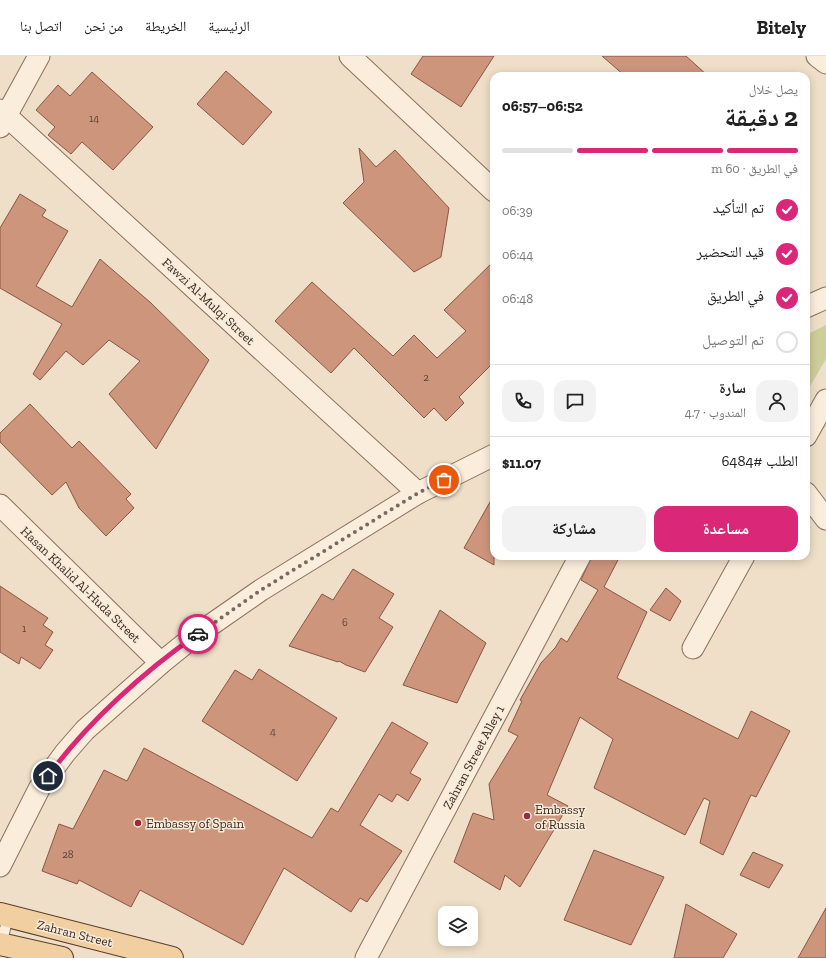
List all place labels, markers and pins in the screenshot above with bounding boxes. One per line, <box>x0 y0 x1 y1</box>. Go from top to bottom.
pin <box>427 463 461 497</box>
pin <box>31 759 65 793</box>
place label: Embassy of Russia <box>535 802 586 832</box>
marker: Embassy of Russia <box>522 811 532 821</box>
place label: Embassy of Spain <box>146 816 245 831</box>
marker: Embassy of Spain <box>133 818 143 828</box>

